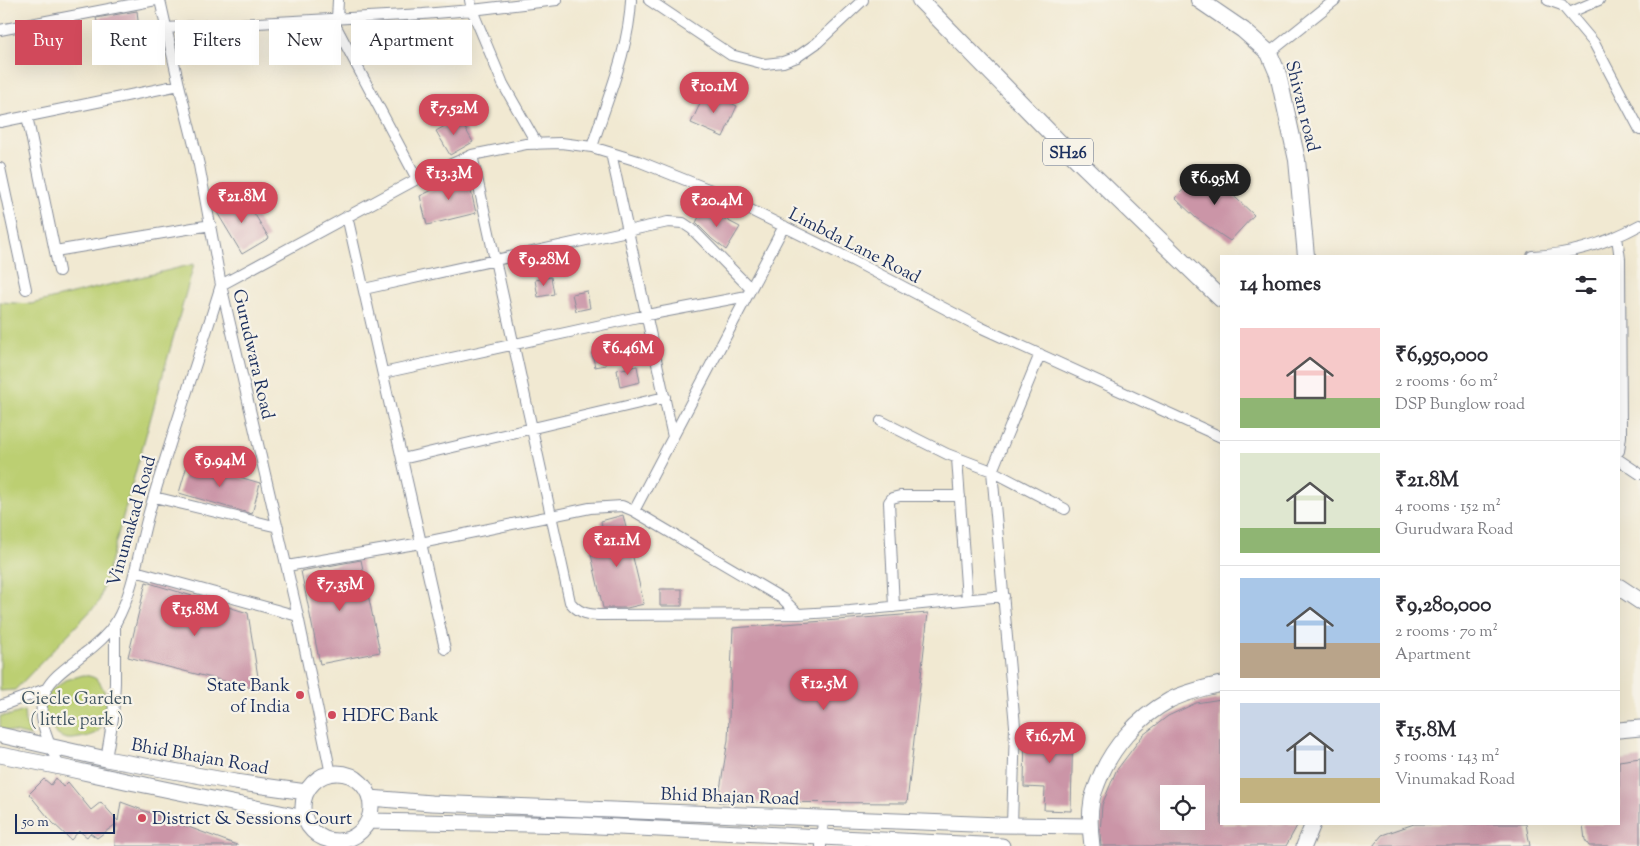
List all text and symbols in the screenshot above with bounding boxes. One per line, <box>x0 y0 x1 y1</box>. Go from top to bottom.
chip: Buy <box>15 20 82 65</box>
chip: Rent <box>92 20 165 65</box>
chip: Filters <box>175 20 259 65</box>
chip: New <box>269 20 341 65</box>
chip: Apartment <box>351 20 472 65</box>
street label: Shivan road <box>1277 58 1325 155</box>
pin: ₹10.1M <box>673 72 755 114</box>
text: ₹10.1M <box>691 76 737 99</box>
pin: ₹7.52M <box>413 94 495 136</box>
text: ₹7.52M <box>430 98 478 121</box>
road number: SH26 <box>1043 138 1093 166</box>
pin: ₹13.3M <box>408 158 490 201</box>
text: ₹13.3M <box>426 163 472 186</box>
pin: ₹6.95M <box>1174 164 1256 206</box>
text: ₹6.95M <box>1191 168 1239 191</box>
pin: ₹21.8M <box>201 182 283 224</box>
text: ₹21.8M <box>218 186 266 209</box>
pin: ₹20.4M <box>676 186 758 228</box>
text: ₹20.4M <box>691 190 743 213</box>
street label: Limbda Lane Road <box>784 202 925 291</box>
pin: ₹9.28M <box>503 244 585 287</box>
text: ₹9.28M <box>519 249 570 272</box>
text: 14 homes <box>1240 270 1321 300</box>
icon: filters <box>1572 271 1600 299</box>
street label: Gurudwara Road <box>224 287 280 422</box>
pin: ₹6.46M <box>587 334 669 376</box>
text: ₹6.46M <box>602 338 654 361</box>
text: ₹6,950,000 <box>1395 341 1488 371</box>
icon: home <box>1280 348 1340 408</box>
text: 2 rooms · 60 m² <box>1395 371 1498 394</box>
text: DSP Bunglow road <box>1395 394 1525 417</box>
pin: ₹9.94M <box>179 446 261 488</box>
text: ₹9.94M <box>194 450 246 473</box>
street label: Vinumakad Road <box>102 453 164 590</box>
text: ₹21.8M <box>1395 466 1459 496</box>
icon: home <box>1280 473 1340 533</box>
text: 4 rooms · 152 m² <box>1395 496 1501 519</box>
text: Gurudwara Road <box>1395 519 1513 542</box>
pin: ₹21.1M <box>576 526 658 568</box>
text: ₹21.1M <box>594 530 640 553</box>
pin: ₹7.35M <box>299 570 381 612</box>
text: ₹7.35M <box>316 574 364 597</box>
text: ₹9,280,000 <box>1395 591 1491 621</box>
pin: ₹15.8M <box>154 594 236 637</box>
icon: home <box>1280 598 1340 658</box>
text: ₹15.8M <box>172 599 218 622</box>
text: 2 rooms · 70 m² <box>1395 621 1498 644</box>
text: Apartment <box>1395 644 1471 667</box>
pin: ₹12.5M <box>783 668 865 711</box>
text: ₹12.5M <box>801 673 847 696</box>
place label: State Bank of India <box>207 674 290 721</box>
park label: Ciecle Garden ( little park ) <box>21 687 133 734</box>
marker: State Bank of India <box>294 689 306 701</box>
place label: HDFC Bank <box>342 704 439 730</box>
marker: HDFC Bank <box>326 709 338 721</box>
text: ₹15.8M <box>1395 716 1456 746</box>
pin: ₹16.7M <box>1009 722 1091 764</box>
icon: home <box>1280 723 1340 783</box>
text: ₹16.7M <box>1026 726 1074 749</box>
street label: Bhid Bhajan Road <box>129 733 270 783</box>
text: 5 rooms · 143 m² <box>1395 746 1500 769</box>
text: Vinumakad Road <box>1395 769 1515 792</box>
street label: Bhid Bhajan Road <box>660 783 800 813</box>
map controls <box>1160 785 1205 830</box>
button: locate <box>1160 785 1205 830</box>
place label: District & Sessions Court <box>152 807 352 833</box>
scale bar <box>15 811 115 834</box>
marker: District & Sessions Court <box>136 812 148 824</box>
text: 50 m <box>22 813 49 833</box>

